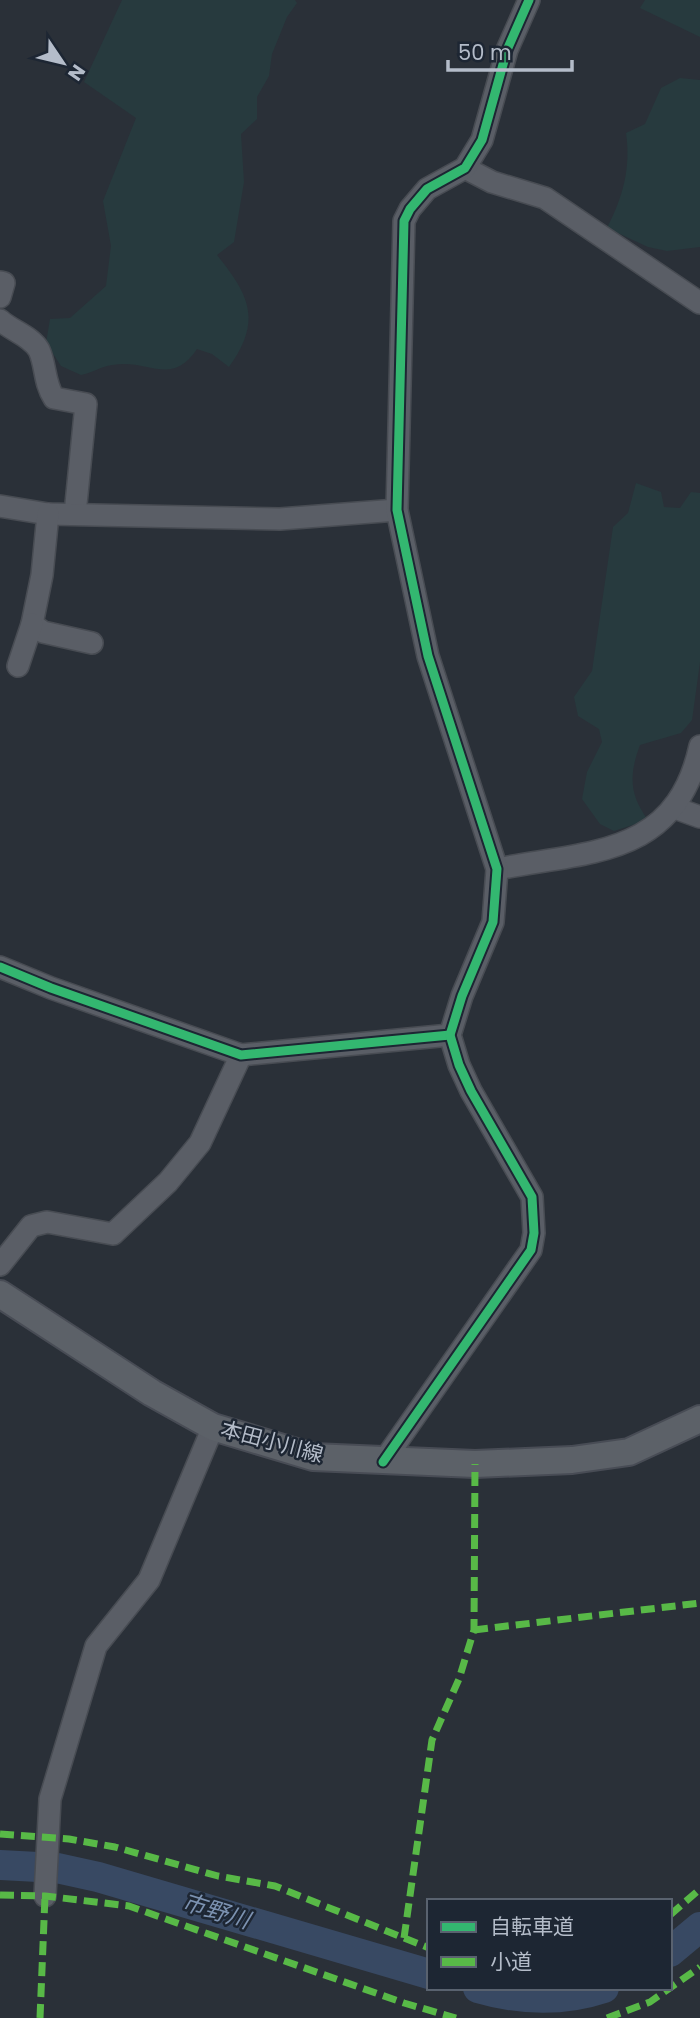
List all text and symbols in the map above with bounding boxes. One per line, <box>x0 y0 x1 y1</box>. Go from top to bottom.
north arrow <box>28 28 98 98</box>
scale bar <box>448 28 572 72</box>
text: 50 m <box>458 38 512 67</box>
text: N <box>61 59 92 86</box>
street label: 本田小川線 <box>218 1414 327 1469</box>
water label: 市野川 <box>178 1886 257 1937</box>
legend <box>427 1899 672 1990</box>
text: 自転車道 <box>490 1912 574 1941</box>
text: 小道 <box>490 1947 532 1976</box>

